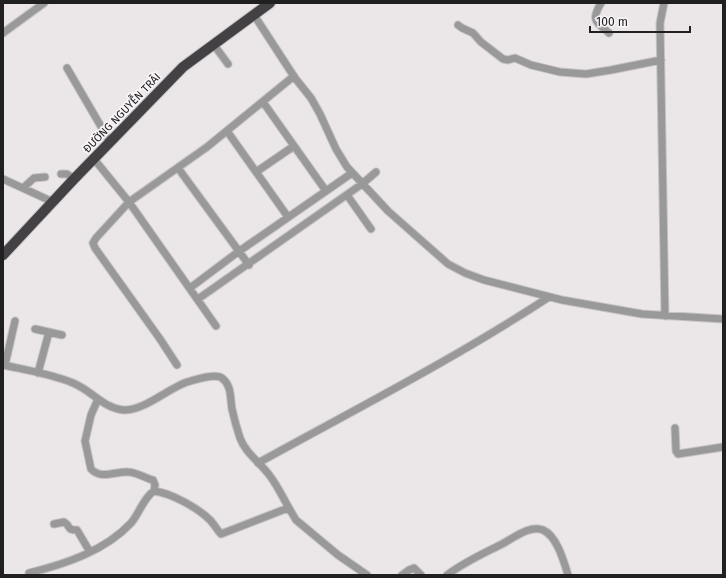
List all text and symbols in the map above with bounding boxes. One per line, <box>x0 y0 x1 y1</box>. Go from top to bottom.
scale bar <box>590 8 690 34</box>
text: 100 m <box>596 15 628 29</box>
street label: ĐƯỜNG NGUYỄN TRÃI <box>80 70 163 156</box>

